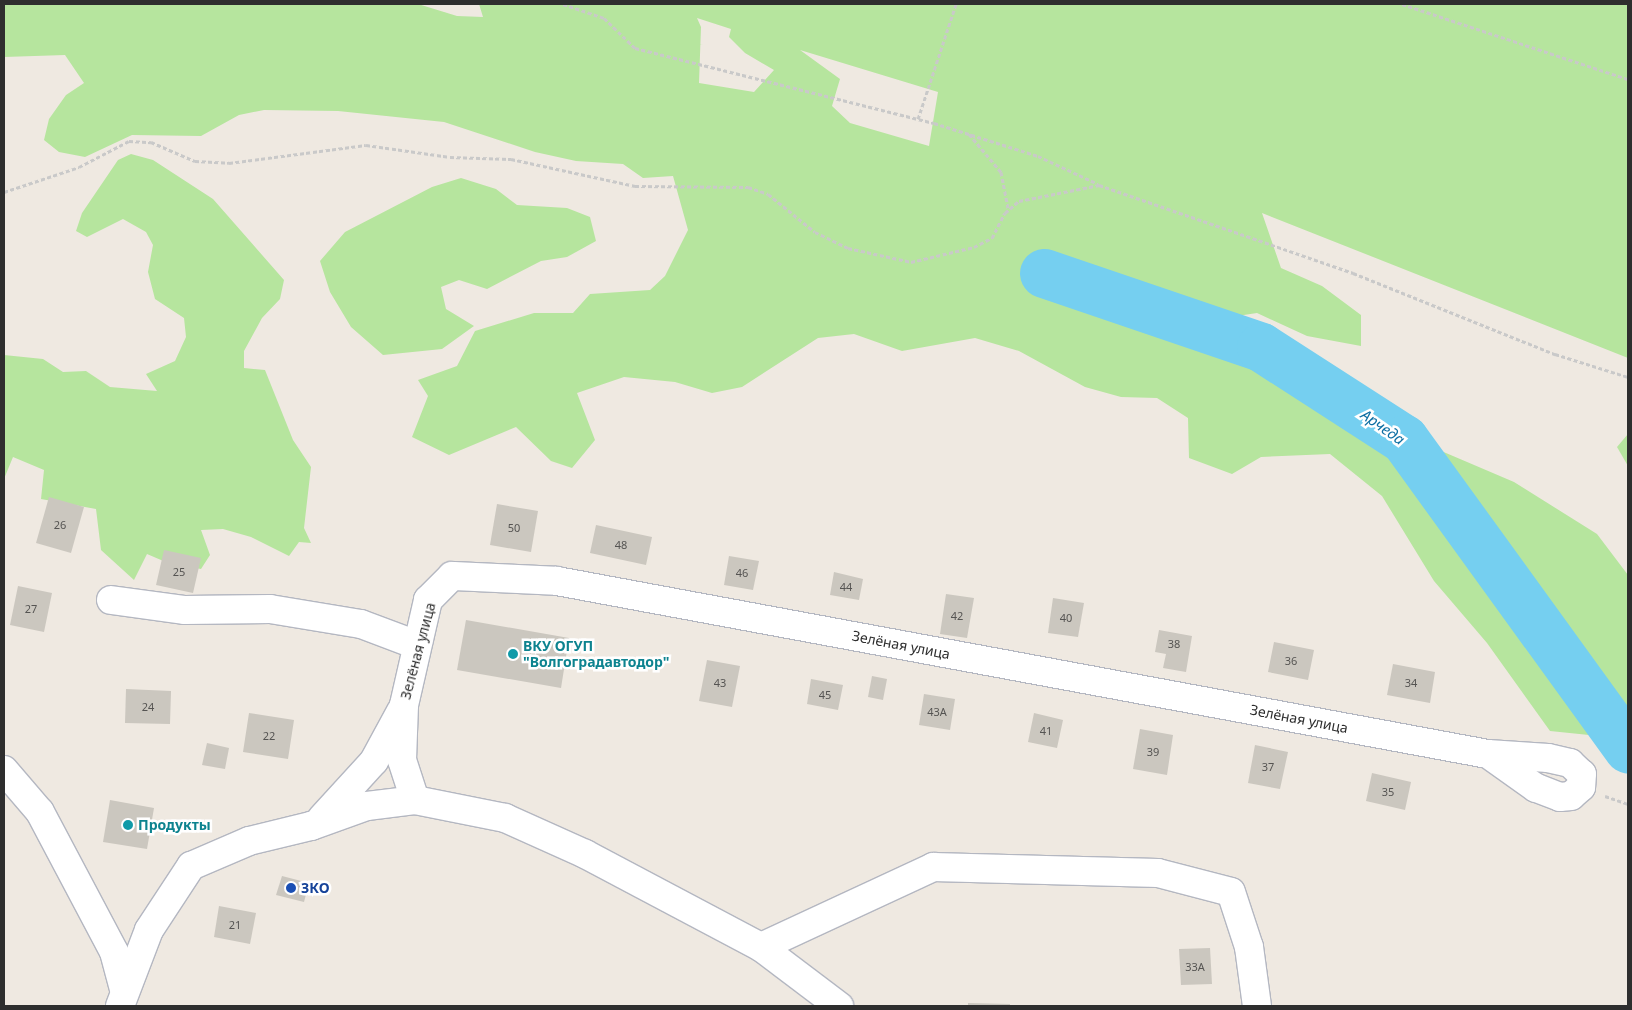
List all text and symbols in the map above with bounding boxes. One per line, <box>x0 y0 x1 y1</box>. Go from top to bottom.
water label: Арчеда <box>1358 406 1408 448</box>
house number: 26 <box>54 518 66 532</box>
house number: 50 <box>508 521 520 535</box>
house number: 48 <box>615 538 627 552</box>
house number: 25 <box>173 565 185 579</box>
house number: 46 <box>736 566 748 580</box>
house number: 44 <box>840 580 852 594</box>
street label: Зелёная улица <box>397 601 439 701</box>
house number: 27 <box>25 602 37 616</box>
house number: 42 <box>951 609 963 623</box>
house number: 40 <box>1060 611 1072 625</box>
street label: Зелёная улица <box>851 627 951 663</box>
house number: 38 <box>1168 637 1180 651</box>
place label: ВКУ ОГУП "Волгоградавтодор" <box>523 638 670 670</box>
marker: ВКУ ОГУП "Волгоградавтодор" <box>507 648 519 660</box>
house number: 36 <box>1285 654 1297 668</box>
house number: 43 <box>714 676 726 690</box>
house number: 34 <box>1405 676 1417 690</box>
house number: 45 <box>819 688 831 702</box>
house number: 24 <box>142 700 154 714</box>
street label: Зелёная улица <box>1249 701 1349 737</box>
house number: 43А <box>927 705 947 719</box>
house number: 41 <box>1040 724 1052 738</box>
house number: 22 <box>263 729 275 743</box>
house number: 39 <box>1147 745 1159 759</box>
house number: 37 <box>1262 760 1274 774</box>
house number: 35 <box>1382 785 1394 799</box>
place label: Продукты <box>138 817 211 833</box>
marker: Продукты <box>122 819 134 831</box>
place label: ЗКО <box>301 880 330 896</box>
marker: ЗКО <box>285 882 297 894</box>
house number: 21 <box>229 918 241 932</box>
house number: 33А <box>1185 960 1205 974</box>

